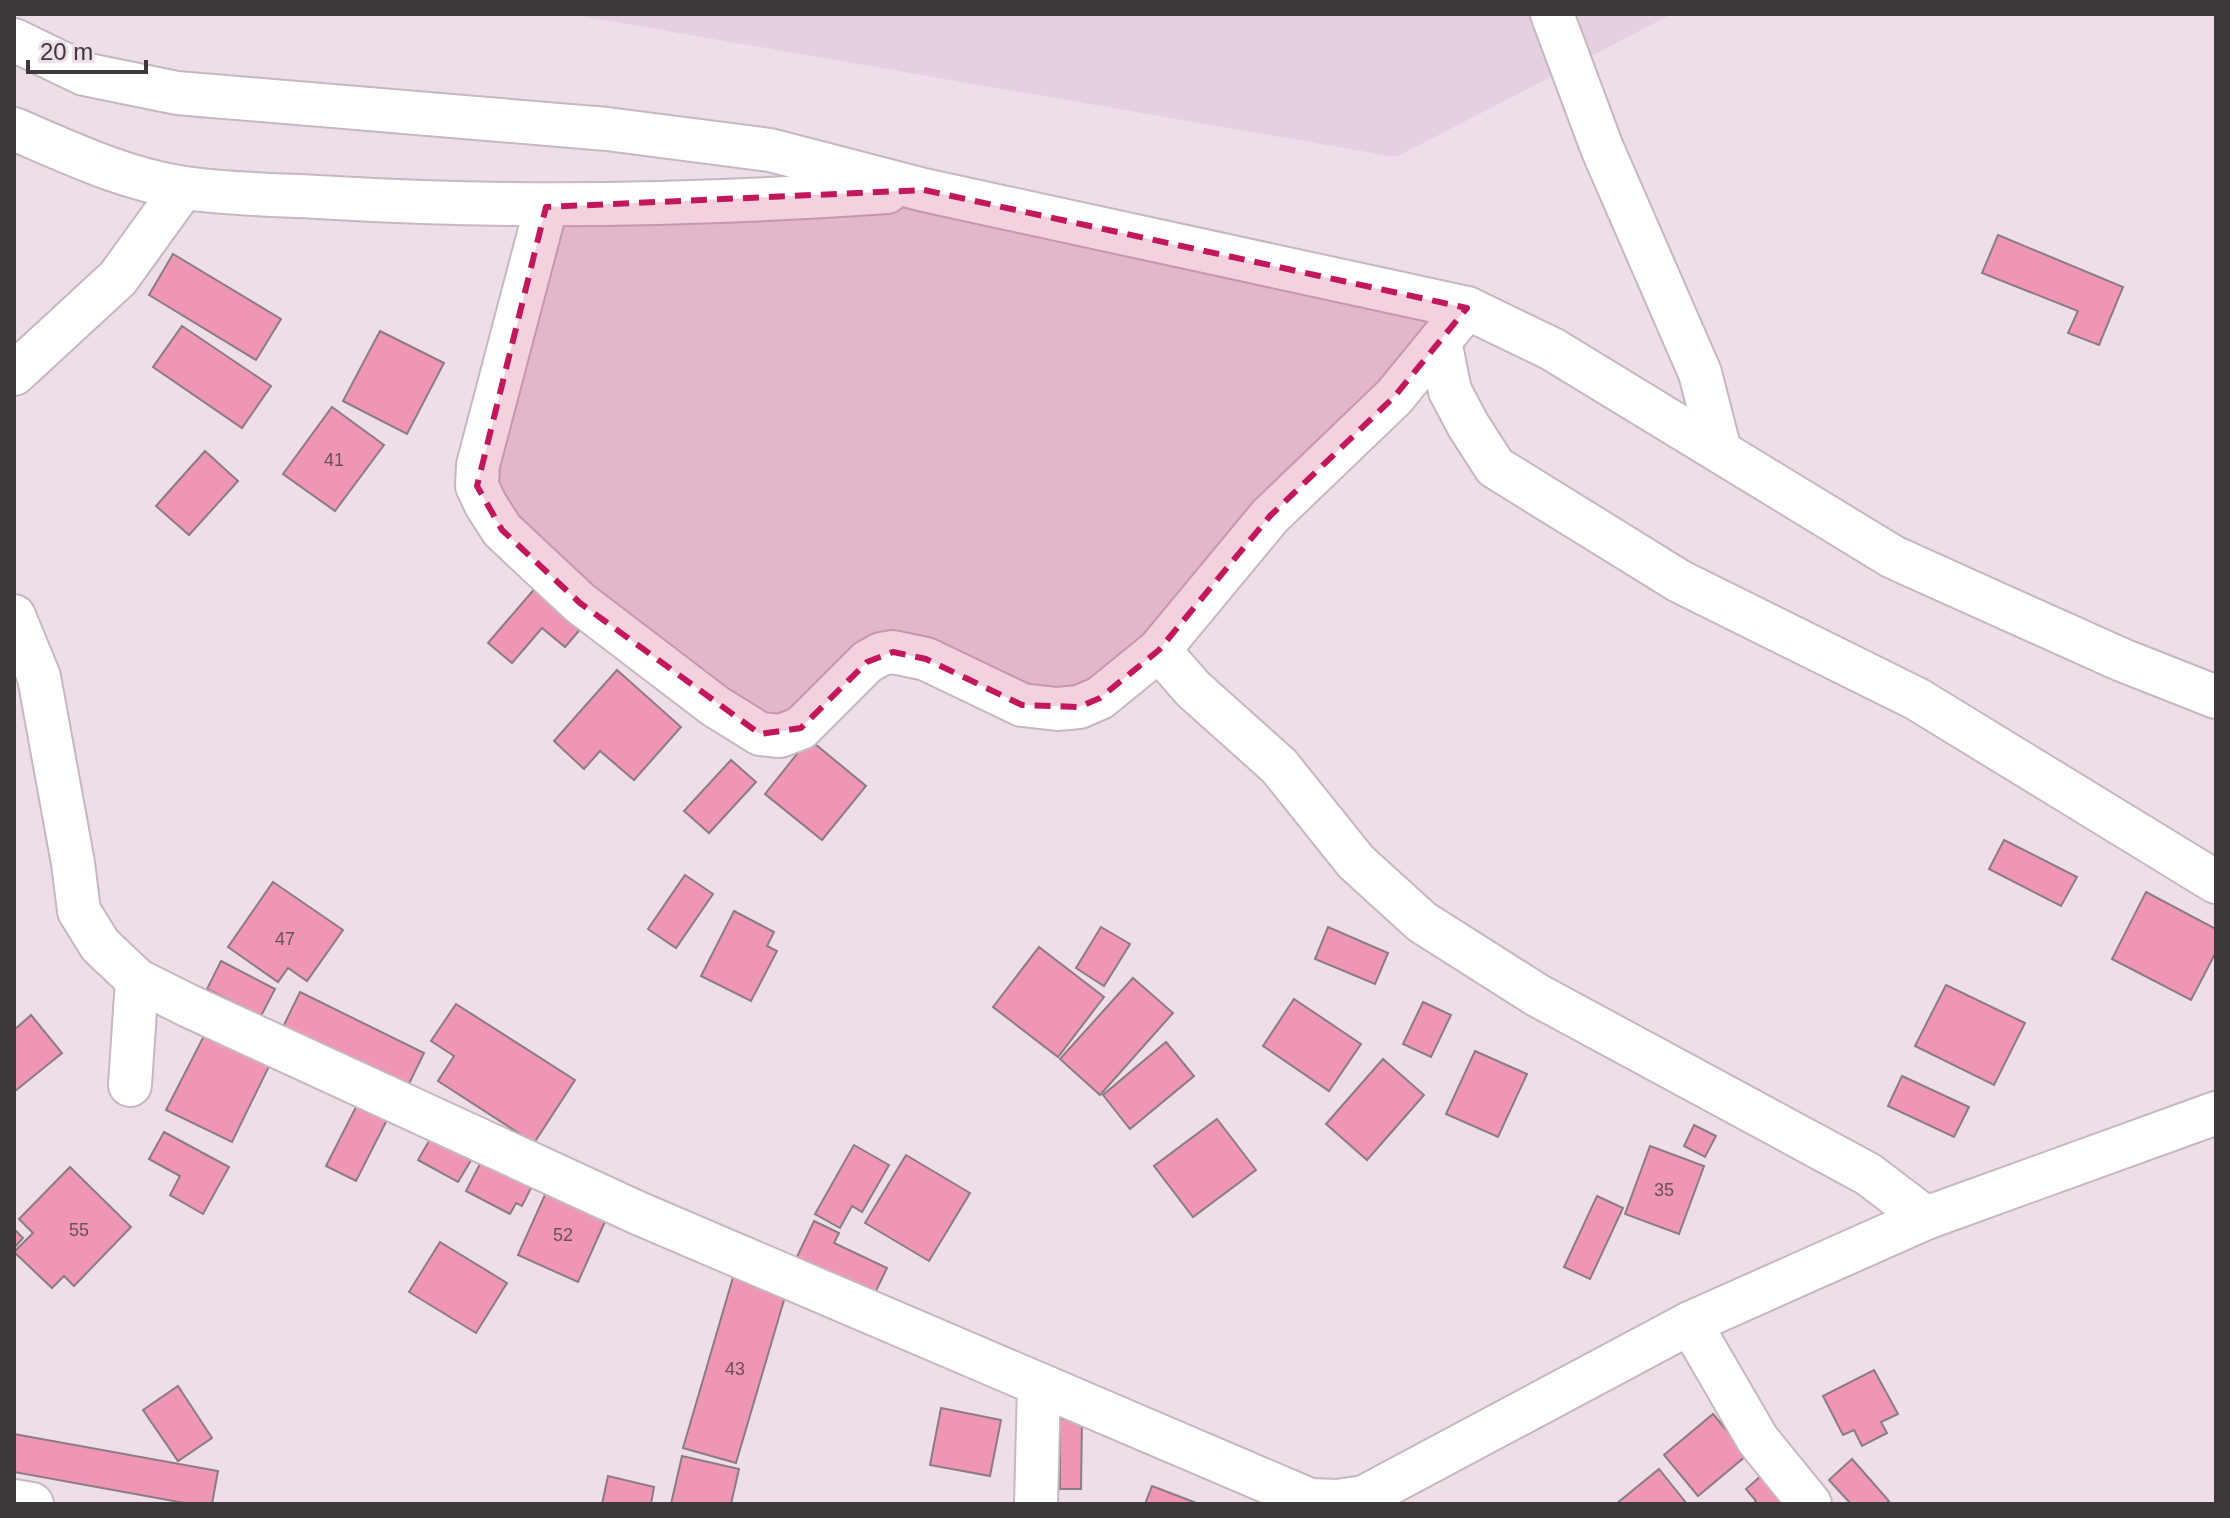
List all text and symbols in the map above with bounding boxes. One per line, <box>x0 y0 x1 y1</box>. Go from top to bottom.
scale bar <box>28 24 146 74</box>
text: 20 m <box>40 38 93 65</box>
house number: 41 <box>324 450 344 470</box>
house number: 47 <box>275 929 295 949</box>
house number: 35 <box>1654 1180 1674 1200</box>
house number: 55 <box>69 1220 89 1240</box>
house number: 52 <box>553 1225 573 1245</box>
house number: 43 <box>725 1359 745 1379</box>

